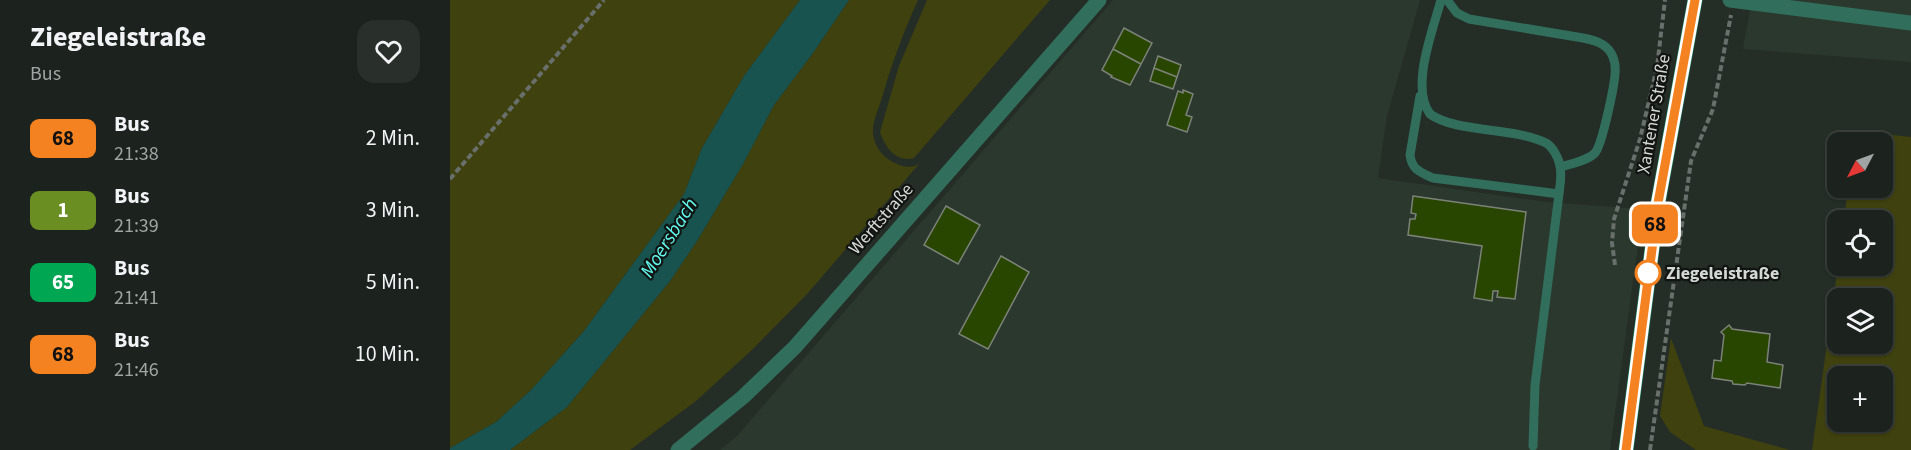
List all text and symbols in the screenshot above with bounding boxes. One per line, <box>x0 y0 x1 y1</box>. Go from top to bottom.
text: Ziegeleistraße <box>30 17 206 57</box>
button: heart <box>357 20 420 83</box>
street label: Xantener Straße <box>1631 52 1677 176</box>
text: Bus <box>30 60 61 88</box>
text: Bus <box>114 108 150 140</box>
text: 2 Min. <box>366 122 420 154</box>
text: 68 <box>52 123 74 153</box>
north arrow <box>1827 132 1893 198</box>
map controls <box>1827 132 1893 432</box>
text: 21:38 <box>114 140 159 168</box>
street label: Werftstraße <box>843 178 919 260</box>
text: Bus <box>114 180 150 212</box>
water label: Moersbach <box>633 193 705 283</box>
text: 3 Min. <box>366 194 420 226</box>
text: 1 <box>57 195 69 225</box>
line badge: 68 <box>1628 204 1682 244</box>
text: 68 <box>1644 209 1666 239</box>
button: locate <box>1827 210 1893 276</box>
text: 21:39 <box>114 212 159 240</box>
text: Bus <box>114 252 150 284</box>
marker: Ziegeleistraße <box>1635 260 1661 286</box>
place label: Ziegeleistraße <box>1666 261 1779 286</box>
text: 5 Min. <box>366 266 420 298</box>
text: 65 <box>52 267 74 297</box>
text: 21:41 <box>114 284 159 312</box>
button: layers <box>1827 288 1893 354</box>
text: Bus <box>114 324 150 356</box>
text: 10 Min. <box>355 338 420 370</box>
text: 68 <box>52 339 74 369</box>
text: 21:46 <box>114 356 159 384</box>
button: + <box>1827 366 1893 432</box>

